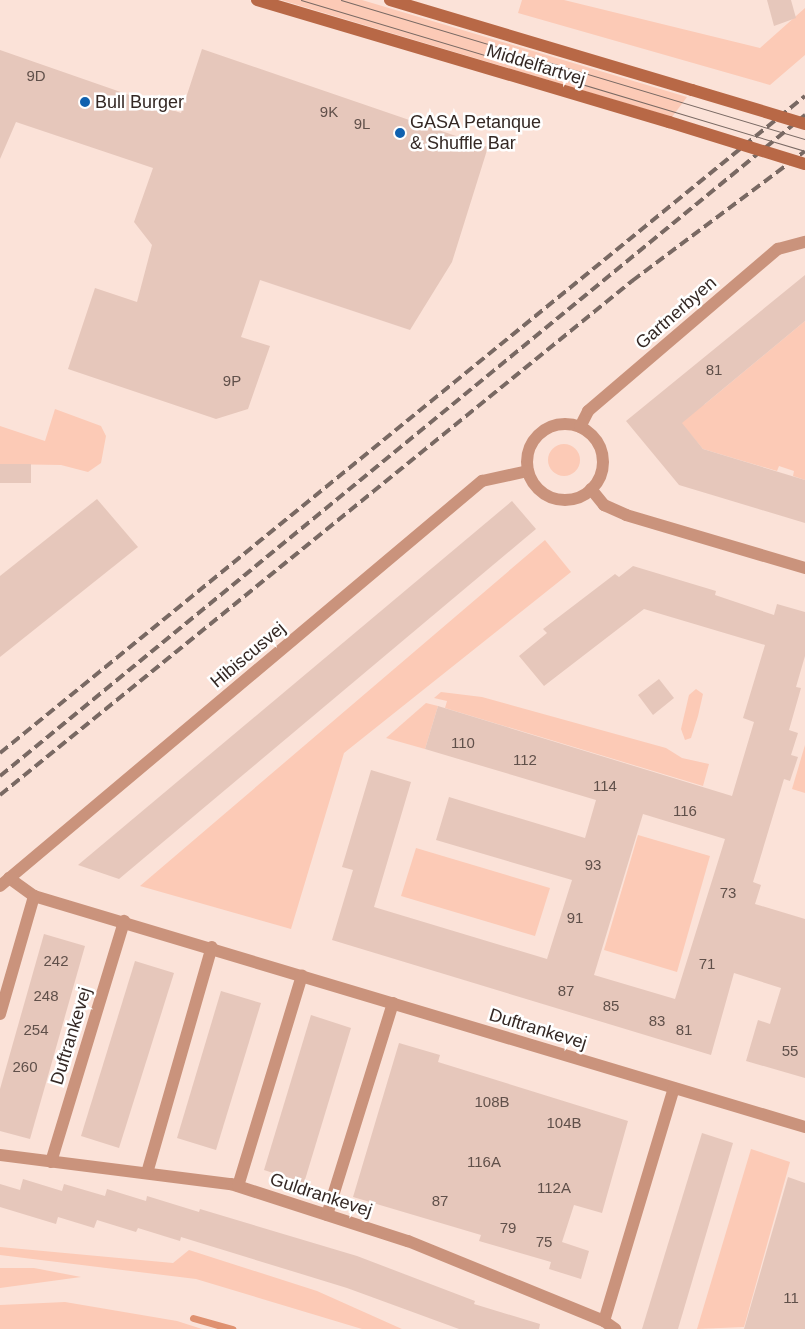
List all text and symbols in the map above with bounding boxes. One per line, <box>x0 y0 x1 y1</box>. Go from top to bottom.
street label: Middelfartvej <box>484 40 588 90</box>
house number: 9D <box>26 67 46 85</box>
place label: Bull Burger <box>95 91 184 113</box>
marker: Bull Burger <box>79 96 91 108</box>
house number: 9K <box>320 103 338 121</box>
place label: GASA Petanque & Shuffle Bar <box>410 112 542 154</box>
house number: 9L <box>354 115 370 133</box>
marker: GASA Petanque & Shuffle Bar <box>394 127 406 139</box>
street label: Gartnerbyen <box>631 272 721 354</box>
house number: 81 <box>706 361 722 379</box>
house number: 9P <box>223 372 241 390</box>
street label: Hibiscusvej <box>206 617 290 693</box>
house number: 110 <box>451 734 475 752</box>
house number: 112 <box>513 751 537 769</box>
house number: 114 <box>593 777 617 795</box>
house number: 116 <box>673 802 697 820</box>
house number: 93 <box>585 856 601 874</box>
house number: 73 <box>720 884 736 902</box>
house number: 91 <box>567 909 583 927</box>
house number: 242 <box>43 952 69 970</box>
house number: 71 <box>699 955 715 973</box>
house number: 87 <box>558 982 574 1000</box>
street label: Duftrankevej <box>46 985 96 1087</box>
house number: 248 <box>33 987 59 1005</box>
house number: 85 <box>603 997 619 1015</box>
street label: Duftrankevej <box>487 1004 589 1054</box>
house number: 83 <box>649 1012 665 1030</box>
house number: 254 <box>23 1021 49 1039</box>
house number: 81 <box>676 1021 692 1039</box>
house number: 55 <box>782 1042 798 1060</box>
house number: 260 <box>12 1058 38 1076</box>
house number: 108B <box>474 1093 510 1111</box>
house number: 104B <box>546 1114 582 1132</box>
house number: 116A <box>467 1153 501 1171</box>
street label: Guldrankevej <box>267 1168 375 1222</box>
house number: 112A <box>537 1179 571 1197</box>
house number: 87 <box>432 1192 448 1210</box>
house number: 79 <box>500 1219 516 1237</box>
house number: 75 <box>536 1233 552 1251</box>
house number: 11 <box>783 1289 799 1307</box>

